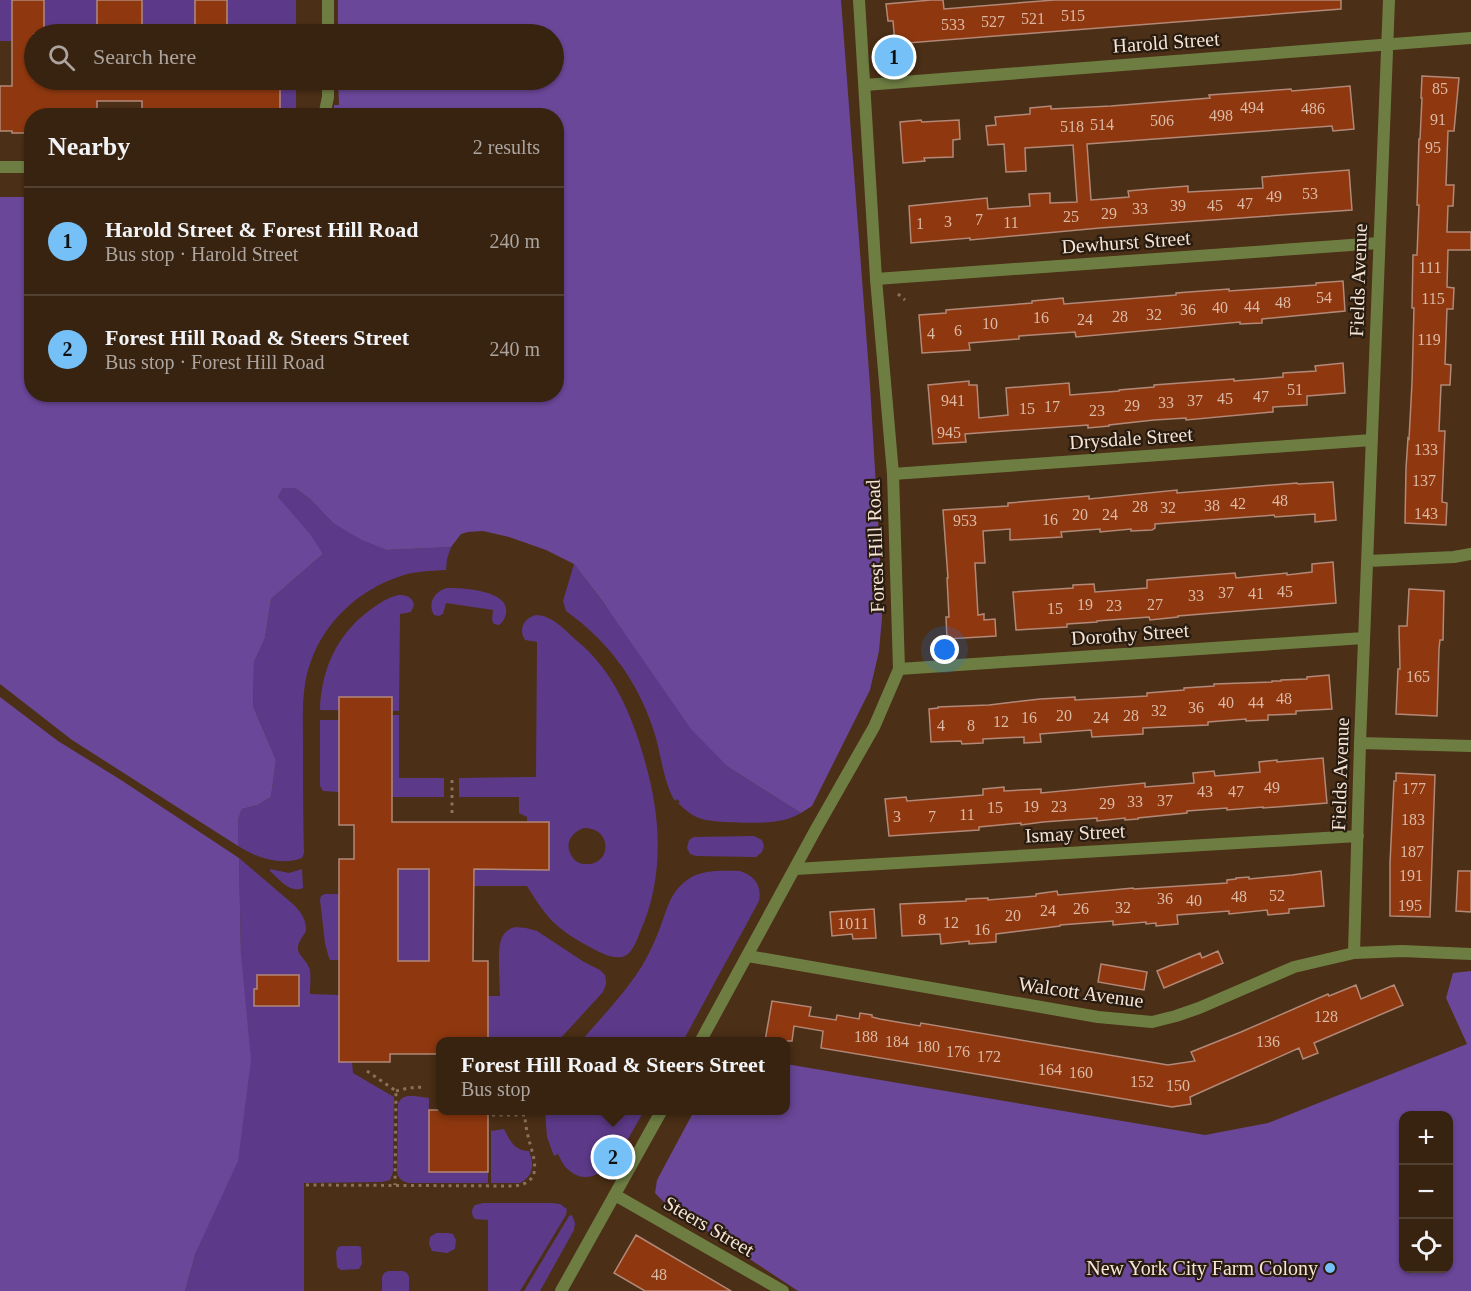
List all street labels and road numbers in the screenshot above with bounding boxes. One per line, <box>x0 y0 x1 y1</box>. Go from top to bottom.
street label: Harold Street <box>1112 27 1221 57</box>
street label: Fields Avenue <box>1345 223 1371 337</box>
street label: Dewhurst Street <box>1061 226 1192 257</box>
street label: Drysdale Street <box>1068 423 1194 454</box>
street label: Forest Hill Road <box>862 479 888 613</box>
street label: Dorothy Street <box>1070 619 1190 650</box>
street label: Fields Avenue <box>1327 717 1353 831</box>
street label: Ismay Street <box>1024 819 1126 848</box>
street label: Walcott Avenue <box>1017 972 1145 1012</box>
street label: Steers Street <box>660 1191 758 1261</box>

